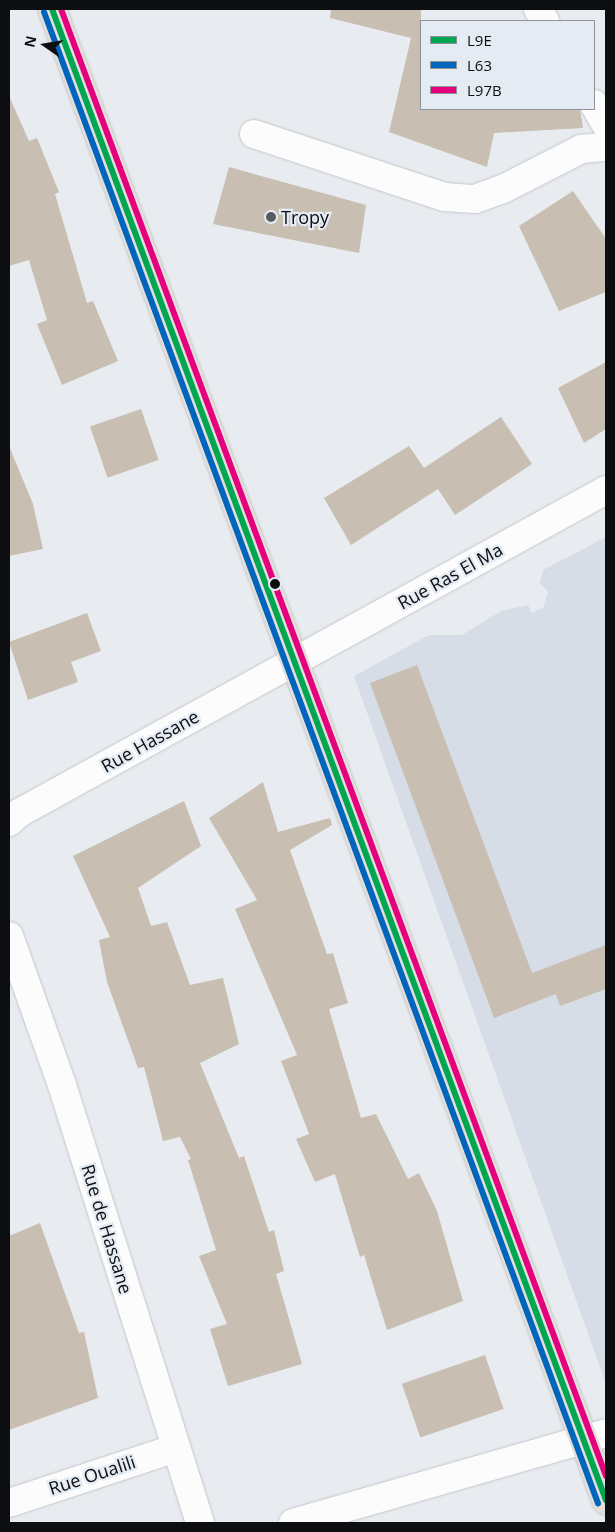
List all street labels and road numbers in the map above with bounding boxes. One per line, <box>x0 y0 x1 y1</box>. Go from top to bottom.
street label: Rue Ras El Ma <box>394 538 506 614</box>
street label: Rue Hassane <box>97 705 203 777</box>
street label: Rue de Hassane <box>77 1162 137 1296</box>
street label: Rue Oualili <box>46 1451 138 1499</box>

